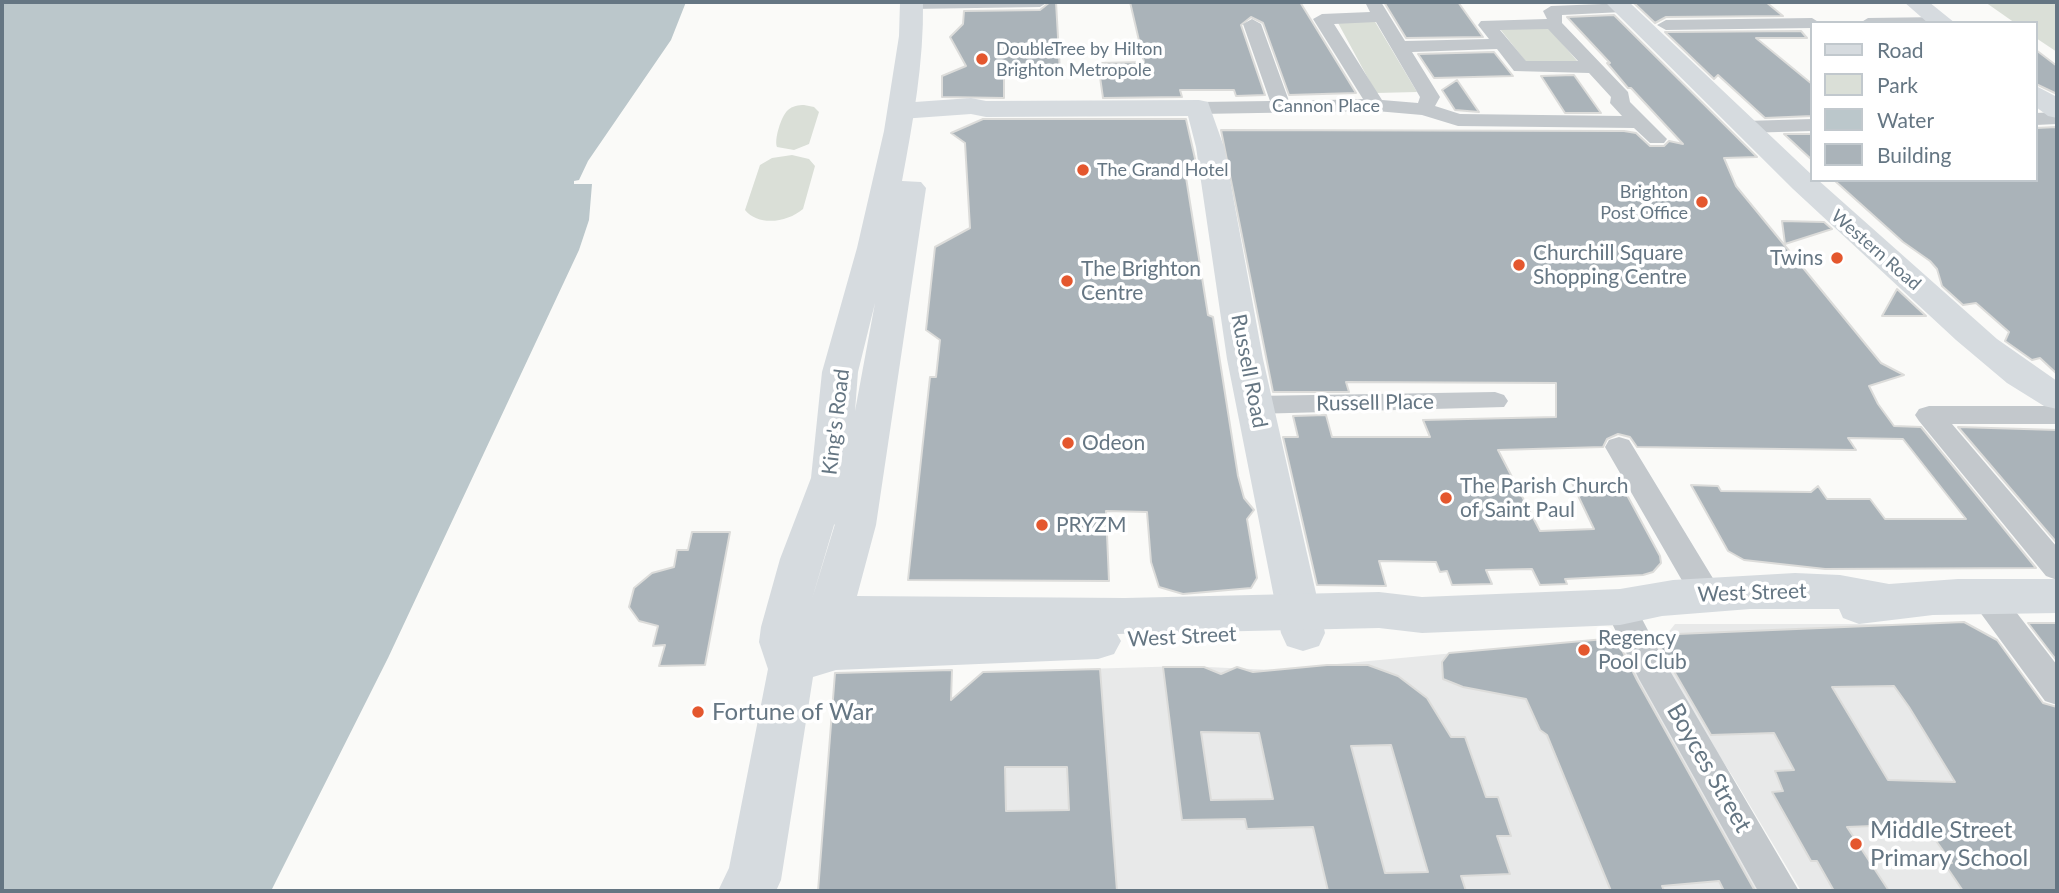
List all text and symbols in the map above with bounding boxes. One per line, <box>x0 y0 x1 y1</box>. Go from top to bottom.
legend <box>1811 21 2038 182</box>
text: Road <box>1877 37 1924 62</box>
place label: DoubleTree by Hilton Brighton Metropole <box>996 38 1163 80</box>
marker: DoubleTree by Hilton Brighton Metropole <box>974 51 990 67</box>
text: Park <box>1877 72 1918 97</box>
street label: Cannon Place <box>1272 95 1380 117</box>
text: Water <box>1877 107 1934 132</box>
text: Building <box>1877 142 1952 167</box>
place label: The Grand Hotel <box>1097 159 1228 181</box>
marker: The Grand Hotel <box>1075 162 1091 178</box>
place label: Brighton Post Office <box>1600 181 1688 224</box>
marker: Brighton Post Office <box>1694 194 1710 210</box>
street label: Western Road <box>1827 205 1925 295</box>
place label: Churchill Square Shopping Centre <box>1533 240 1687 290</box>
place label: Twins <box>1770 245 1823 271</box>
marker: Twins <box>1829 250 1845 266</box>
place label: The Brighton Centre <box>1081 256 1201 306</box>
marker: Churchill Square Shopping Centre <box>1511 257 1527 273</box>
marker: The Brighton Centre <box>1059 273 1075 289</box>
street label: Russell Road <box>1226 312 1272 430</box>
street label: King's Road <box>817 367 855 477</box>
street label: Russell Place <box>1316 389 1434 417</box>
place label: Odeon <box>1082 430 1145 456</box>
marker: Odeon <box>1060 435 1076 451</box>
place label: The Parish Church of Saint Paul <box>1460 473 1628 523</box>
marker: The Parish Church of Saint Paul <box>1438 490 1454 506</box>
place label: PRYZM <box>1056 512 1126 538</box>
marker: PRYZM <box>1034 517 1050 533</box>
street label: West Street <box>1697 579 1807 607</box>
street label: West Street <box>1127 622 1237 652</box>
place label: Regency Pool Club <box>1598 625 1687 675</box>
marker: Regency Pool Club <box>1576 642 1592 658</box>
place label: Fortune of War <box>712 698 873 726</box>
street label: Boyces Street <box>1660 698 1758 838</box>
marker: Fortune of War <box>690 704 706 720</box>
place label: Middle Street Primary School <box>1870 816 2028 872</box>
marker: Middle Street Primary School <box>1848 836 1864 852</box>

